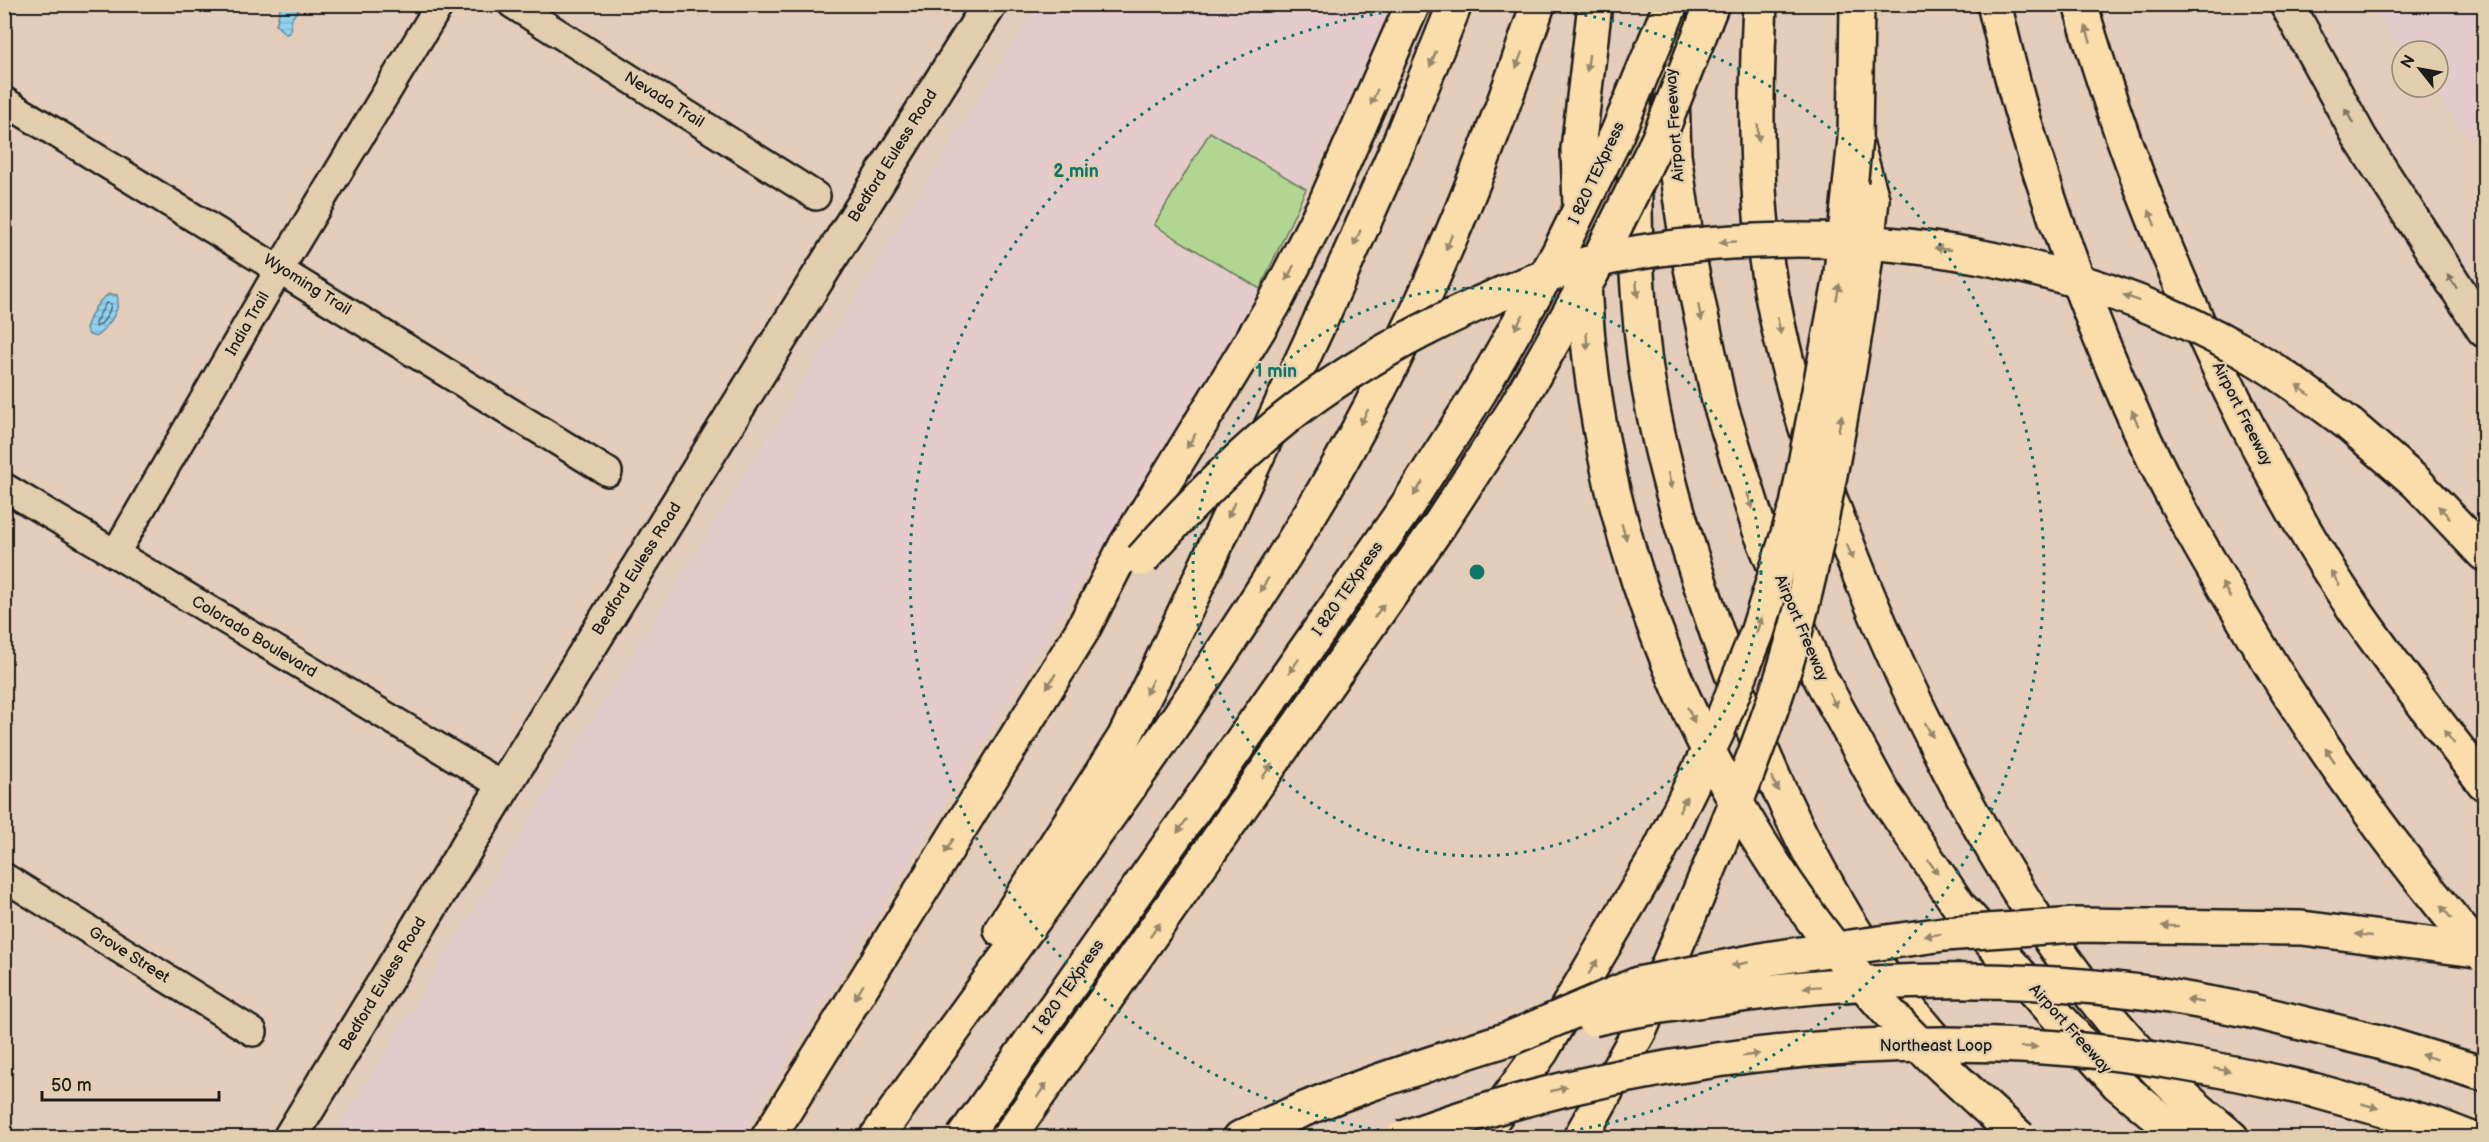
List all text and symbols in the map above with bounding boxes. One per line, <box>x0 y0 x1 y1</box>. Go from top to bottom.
one-way arrow <box>2083 25 2092 43</box>
north arrow <box>2390 39 2450 99</box>
one-way arrow <box>1428 50 1437 68</box>
one-way arrow <box>1513 51 1523 69</box>
text: N <box>2397 52 2420 72</box>
one-way arrow <box>1583 53 1593 72</box>
street label: Airport Freeway <box>1662 67 1688 182</box>
street label: Nevada Trail <box>620 68 708 132</box>
street label: Bedford Euless Road <box>844 86 942 226</box>
one-way arrow <box>1369 88 1378 106</box>
one-way arrow <box>2344 108 2354 125</box>
street label: I 820 TEXpress <box>1565 119 1629 227</box>
one-way arrow <box>1753 123 1763 142</box>
text: 2 min <box>1053 161 1099 182</box>
one-way arrow <box>2146 209 2156 227</box>
one-way arrow <box>1353 230 1362 247</box>
one-way arrow <box>1444 233 1454 251</box>
one-way arrow <box>1718 238 1737 247</box>
one-way arrow <box>1934 244 1953 254</box>
street label: Wyoming Trail <box>260 250 354 320</box>
one-way arrow <box>1285 264 1295 282</box>
one-way arrow <box>2447 273 2458 290</box>
one-way arrow <box>1632 279 1642 298</box>
one-way arrow <box>1834 283 1843 302</box>
street label: India Trail <box>222 289 274 359</box>
one-way arrow <box>2122 293 2140 303</box>
one-way arrow <box>1696 303 1705 322</box>
one-way arrow <box>1514 314 1524 331</box>
one-way arrow <box>1775 317 1784 336</box>
one-way arrow <box>1582 331 1591 350</box>
street label: Airport Freeway <box>2208 359 2277 470</box>
text: 1 min <box>1255 361 1297 382</box>
one-way arrow <box>2295 385 2311 396</box>
one-way arrow <box>1359 409 1369 426</box>
one-way arrow <box>2130 409 2139 427</box>
one-way arrow <box>1836 413 1845 432</box>
one-way arrow <box>1185 433 1196 449</box>
one-way arrow <box>1666 472 1676 490</box>
one-way arrow <box>1412 481 1423 497</box>
one-way arrow <box>1746 492 1756 510</box>
street label: Bedford Euless Road <box>588 499 686 639</box>
one-way arrow <box>1226 502 1235 519</box>
one-way arrow <box>2437 504 2451 519</box>
one-way arrow <box>1620 523 1630 541</box>
street label: I 820 TEXpress <box>1309 538 1388 640</box>
one-way arrow <box>1845 543 1855 561</box>
centre of rings <box>1467 562 1487 582</box>
one-way arrow <box>2330 570 2341 586</box>
street label: Airport Freeway <box>1770 572 1832 685</box>
one-way arrow <box>1259 577 1270 593</box>
one-way arrow <box>2221 581 2231 598</box>
street label: Colorado Boulevard <box>188 592 320 682</box>
one-way arrow <box>1373 604 1385 620</box>
one-way arrow <box>1755 616 1765 634</box>
one-way arrow <box>1289 658 1300 674</box>
one-way arrow <box>1046 672 1057 689</box>
one-way arrow <box>1144 679 1154 696</box>
one-way arrow <box>1828 692 1838 709</box>
one-way arrow <box>1686 706 1695 723</box>
one-way arrow <box>1924 722 1934 739</box>
one-way arrow <box>2443 729 2455 744</box>
one-way arrow <box>2325 747 2336 763</box>
one-way arrow <box>1261 764 1273 780</box>
one-way arrow <box>1771 775 1780 792</box>
one-way arrow <box>1678 795 1687 812</box>
one-way arrow <box>1176 817 1188 833</box>
one-way arrow <box>943 838 954 854</box>
one-way arrow <box>1927 859 1939 875</box>
one-way arrow <box>2440 905 2453 920</box>
street label: Bedford Euless Road <box>336 914 430 1054</box>
one-way arrow <box>2160 921 2179 931</box>
street label: Grove Street <box>85 923 173 987</box>
one-way arrow <box>1149 923 1161 939</box>
one-way arrow <box>2355 930 2374 940</box>
one-way arrow <box>1923 931 1942 940</box>
street label: I 820 TEXpress <box>1030 936 1109 1038</box>
one-way arrow <box>1588 959 1599 975</box>
one-way arrow <box>1730 960 1749 969</box>
street label: Airport Freeway <box>2025 980 2116 1078</box>
one-way arrow <box>1803 982 1822 991</box>
one-way arrow <box>853 984 864 1000</box>
one-way arrow <box>2185 996 2204 1005</box>
street label: Northeast Loop <box>1880 1037 1992 1056</box>
one-way arrow <box>2019 1042 2038 1051</box>
one-way arrow <box>1741 1051 1760 1060</box>
one-way arrow <box>2420 1052 2438 1061</box>
scale bar <box>42 1064 219 1102</box>
one-way arrow <box>2213 1066 2232 1075</box>
text: 50 m <box>51 1075 92 1096</box>
one-way arrow <box>1036 1082 1048 1098</box>
one-way arrow <box>1550 1084 1568 1094</box>
one-way arrow <box>2361 1102 2379 1111</box>

